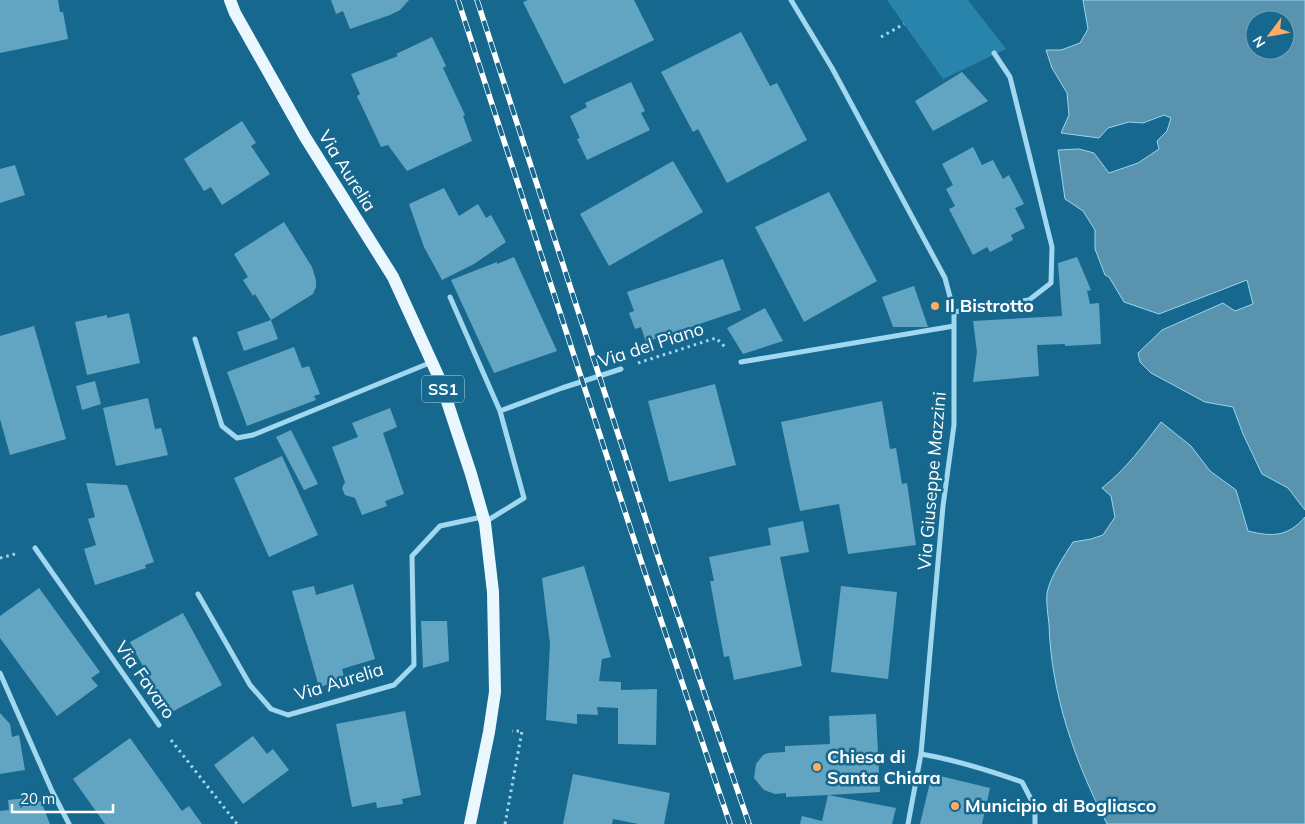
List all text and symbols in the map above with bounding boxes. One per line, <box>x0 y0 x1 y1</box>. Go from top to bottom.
north arrow <box>1245 10 1295 60</box>
text: N <box>1249 33 1269 51</box>
street label: Via Aurelia <box>313 126 381 216</box>
place label: Il Bistrotto <box>945 294 1034 317</box>
marker: Il Bistrotto <box>929 300 941 312</box>
street label: Via del Piano <box>595 317 706 372</box>
road number: SS1 <box>422 376 464 402</box>
street label: Via Giuseppe Mazzini <box>912 391 951 571</box>
street label: Via Favaro <box>110 636 181 723</box>
street label: Via Aurelia <box>292 657 386 706</box>
place label: Chiesa di Santa Chiara <box>827 745 941 789</box>
marker: Chiesa di Santa Chiara <box>811 761 823 773</box>
scale bar <box>12 782 114 814</box>
text: 20 m <box>20 789 55 808</box>
place label: Municipio di Bogliasco <box>965 794 1156 817</box>
marker: Municipio di Bogliasco <box>949 800 961 812</box>

